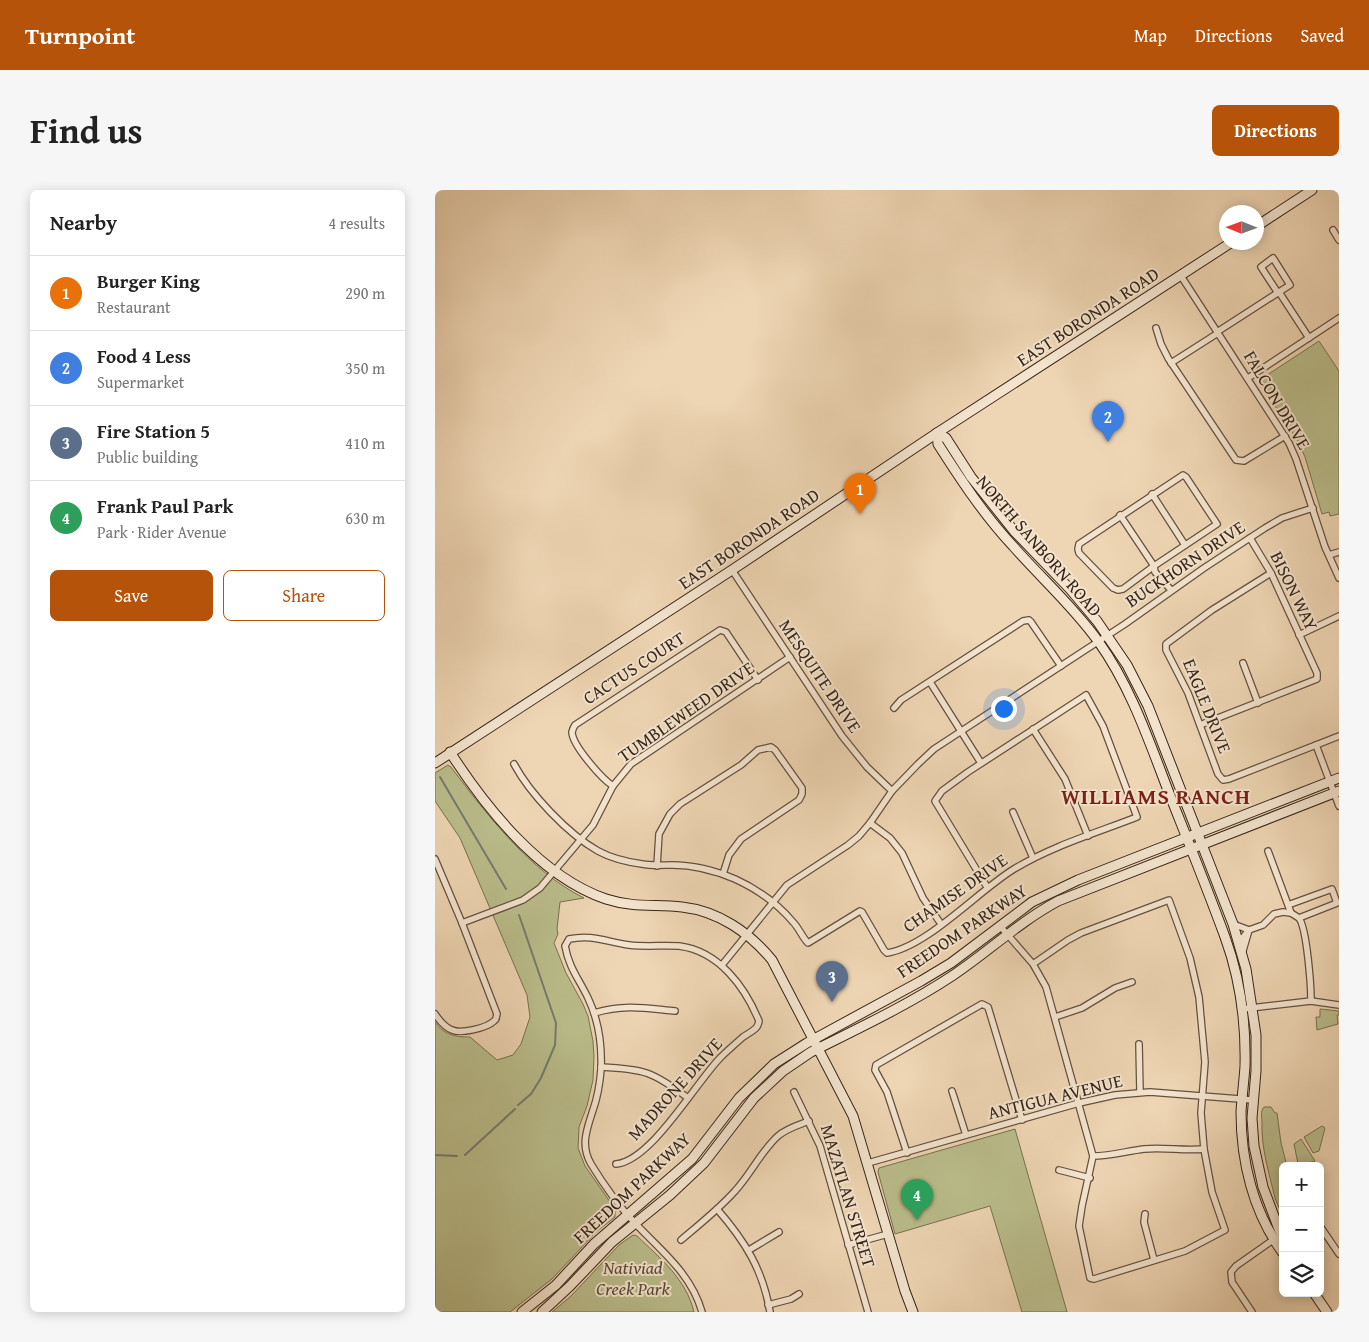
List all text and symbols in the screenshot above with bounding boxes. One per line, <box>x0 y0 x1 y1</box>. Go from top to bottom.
text: Turnpoint <box>25 18 135 53</box>
text: Map <box>1134 22 1167 49</box>
text: Directions <box>1195 22 1272 49</box>
text: Saved <box>1300 22 1344 49</box>
text: Find us <box>30 105 143 156</box>
button: Directions <box>1212 105 1339 156</box>
north arrow <box>1219 205 1264 250</box>
text: Nearby <box>50 207 117 238</box>
text: 4 results <box>328 211 385 235</box>
street label: EAST BORONDA ROAD <box>1011 260 1164 373</box>
text: Burger King <box>97 267 200 295</box>
text: 1 <box>62 281 70 305</box>
text: 290 m <box>345 281 385 305</box>
text: Restaurant <box>97 295 171 319</box>
text: Food 4 Less <box>97 342 191 370</box>
street label: FALCON DRIVE <box>1237 345 1318 454</box>
text: 2 <box>62 356 70 380</box>
text: 350 m <box>345 356 385 380</box>
text: Supermarket <box>97 370 184 394</box>
pin: 2 <box>1092 401 1124 442</box>
text: Fire Station 5 <box>97 417 210 445</box>
text: 3 <box>62 431 70 455</box>
text: 410 m <box>345 431 385 455</box>
text: Public building <box>97 445 198 469</box>
street label: NORTH SANBORN ROAD <box>970 469 1109 623</box>
pin: 1 <box>844 473 876 514</box>
street label: EAST BORONDA ROAD <box>673 481 825 596</box>
text: Frank Paul Park <box>97 492 233 520</box>
text: 4 <box>62 506 70 530</box>
text: 630 m <box>345 506 385 530</box>
street label: BUCKHORN DRIVE <box>1119 513 1250 614</box>
text: Park · Rider Avenue <box>97 520 227 544</box>
street label: BISON WAY <box>1264 547 1325 635</box>
button: Save <box>50 570 213 621</box>
button: Share <box>223 570 385 621</box>
street label: MESQUITE DRIVE <box>772 614 868 738</box>
street label: CACTUS COURT <box>577 624 690 711</box>
street label: TUMBLEWEED DRIVE <box>612 654 759 769</box>
street label: EAGLE DRIVE <box>1176 654 1239 757</box>
your location <box>991 696 1017 722</box>
district label: WILLIAMS RANCH <box>1061 780 1251 812</box>
street label: CHAMISE DRIVE <box>897 846 1013 939</box>
street label: FREEDOM PARKWAY <box>891 877 1033 984</box>
pin: 3 <box>816 961 848 1002</box>
street label: MADRONE DRIVE <box>621 1031 728 1146</box>
street label: ANTIGUA AVENUE <box>985 1067 1125 1126</box>
street label: MAZATLAN STREET <box>814 1121 883 1271</box>
street label: FREEDOM PARKWAY <box>567 1126 697 1250</box>
map controls <box>1279 1162 1324 1297</box>
button: + <box>1279 1162 1324 1207</box>
pin: 4 <box>901 1179 933 1220</box>
button: − <box>1279 1207 1324 1252</box>
button: layers <box>1279 1252 1324 1297</box>
park label: Nativiad Creek Park <box>596 1254 671 1302</box>

